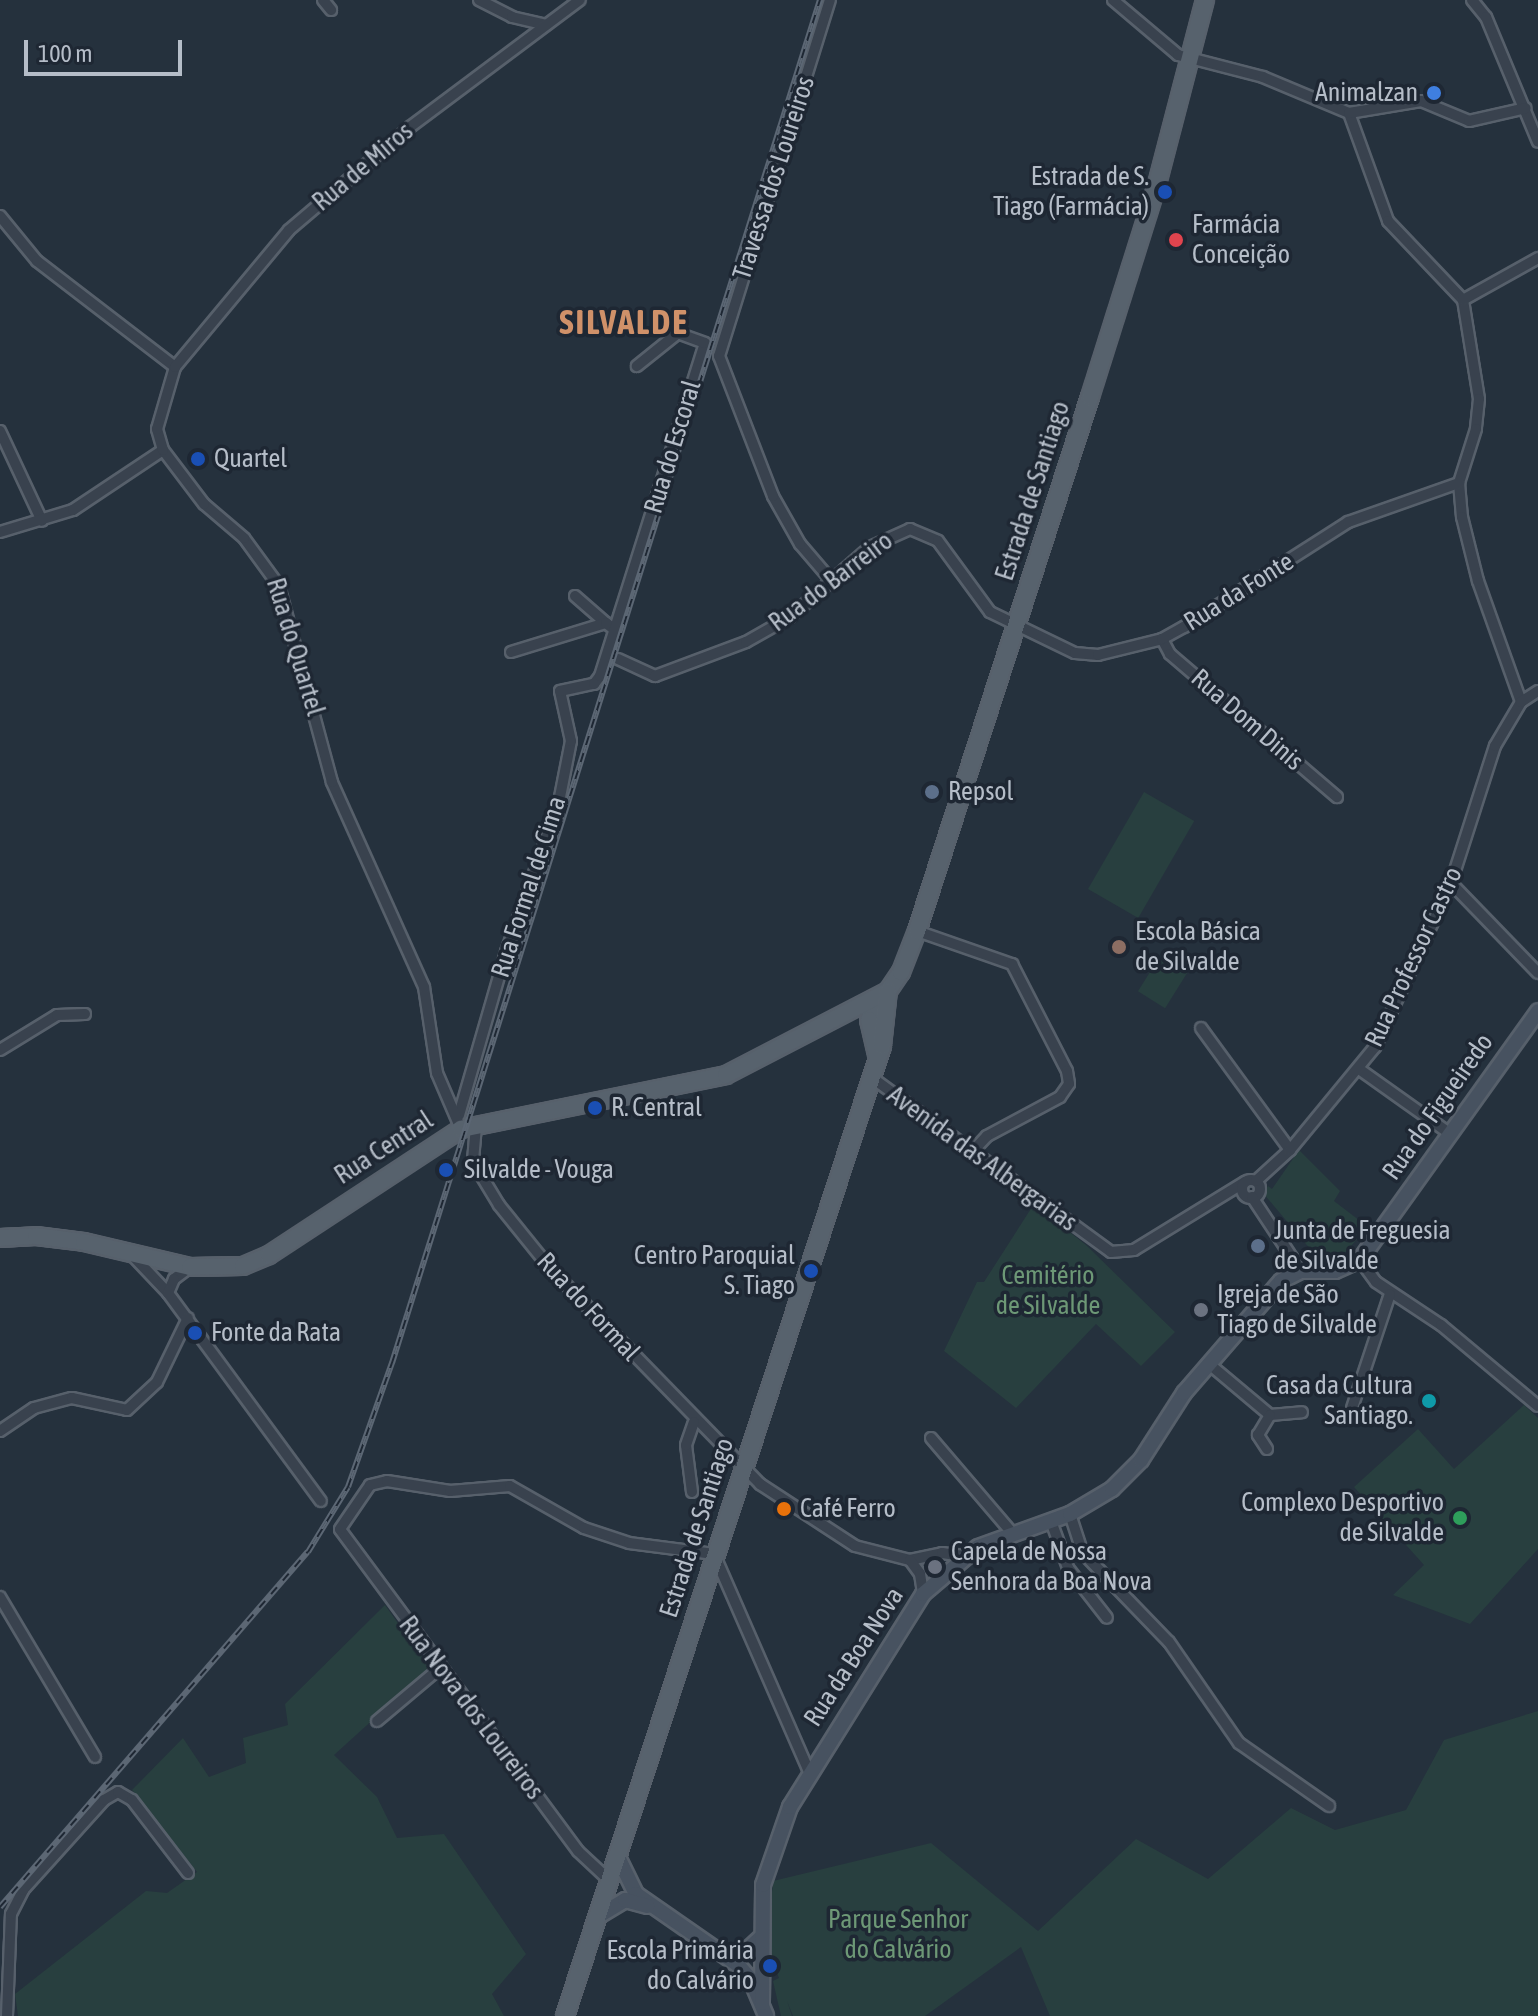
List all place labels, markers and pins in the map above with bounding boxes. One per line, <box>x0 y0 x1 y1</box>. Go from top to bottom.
place label: Animalzan <box>1315 77 1418 109</box>
marker: Animalzan <box>1425 84 1443 102</box>
place label: Estrada de S. Tiago (Farmácia) <box>993 161 1149 222</box>
marker: Estrada de S. Tiago (Farmácia) <box>1156 183 1174 201</box>
place label: Farmácia Conceição <box>1192 209 1290 270</box>
marker: Farmácia Conceição <box>1167 231 1185 249</box>
place label: Quartel <box>214 443 287 475</box>
marker: Quartel <box>189 450 207 468</box>
place label: Repsol <box>948 776 1013 808</box>
marker: Repsol <box>923 783 941 801</box>
place label: Escola Básica de Silvalde <box>1135 916 1261 978</box>
marker: Escola Básica de Silvalde <box>1110 938 1128 956</box>
place label: R. Central <box>611 1092 702 1124</box>
marker: R. Central <box>586 1099 604 1117</box>
place label: Silvalde - Vouga <box>464 1154 614 1186</box>
marker: Silvalde - Vouga <box>435 1159 457 1181</box>
place label: Junta de Freguesia de Silvalde <box>1274 1215 1451 1276</box>
marker: Junta de Freguesia de Silvalde <box>1249 1237 1267 1255</box>
place label: Centro Paroquial S. Tiago <box>634 1240 795 1302</box>
marker: Centro Paroquial S. Tiago <box>802 1262 820 1280</box>
place label: Igreja de São Tiago de Silvalde <box>1217 1279 1377 1340</box>
marker: Igreja de São Tiago de Silvalde <box>1192 1301 1210 1319</box>
place label: Fonte da Rata <box>211 1317 341 1349</box>
marker: Fonte da Rata <box>186 1324 204 1342</box>
place label: Casa da Cultura Santiago. <box>1266 1370 1413 1432</box>
marker: Casa da Cultura Santiago. <box>1420 1392 1438 1410</box>
place label: Complexo Desportivo de Silvalde <box>1241 1487 1444 1548</box>
place label: Café Ferro <box>800 1493 896 1525</box>
marker: Café Ferro <box>775 1500 793 1518</box>
marker: Complexo Desportivo de Silvalde <box>1451 1509 1469 1527</box>
place label: Capela de Nossa Senhora da Boa Nova <box>951 1536 1152 1598</box>
marker: Capela de Nossa Senhora da Boa Nova <box>926 1558 944 1576</box>
place label: Escola Primária do Calvário <box>606 1935 754 1996</box>
marker: Escola Primária do Calvário <box>761 1957 779 1975</box>

